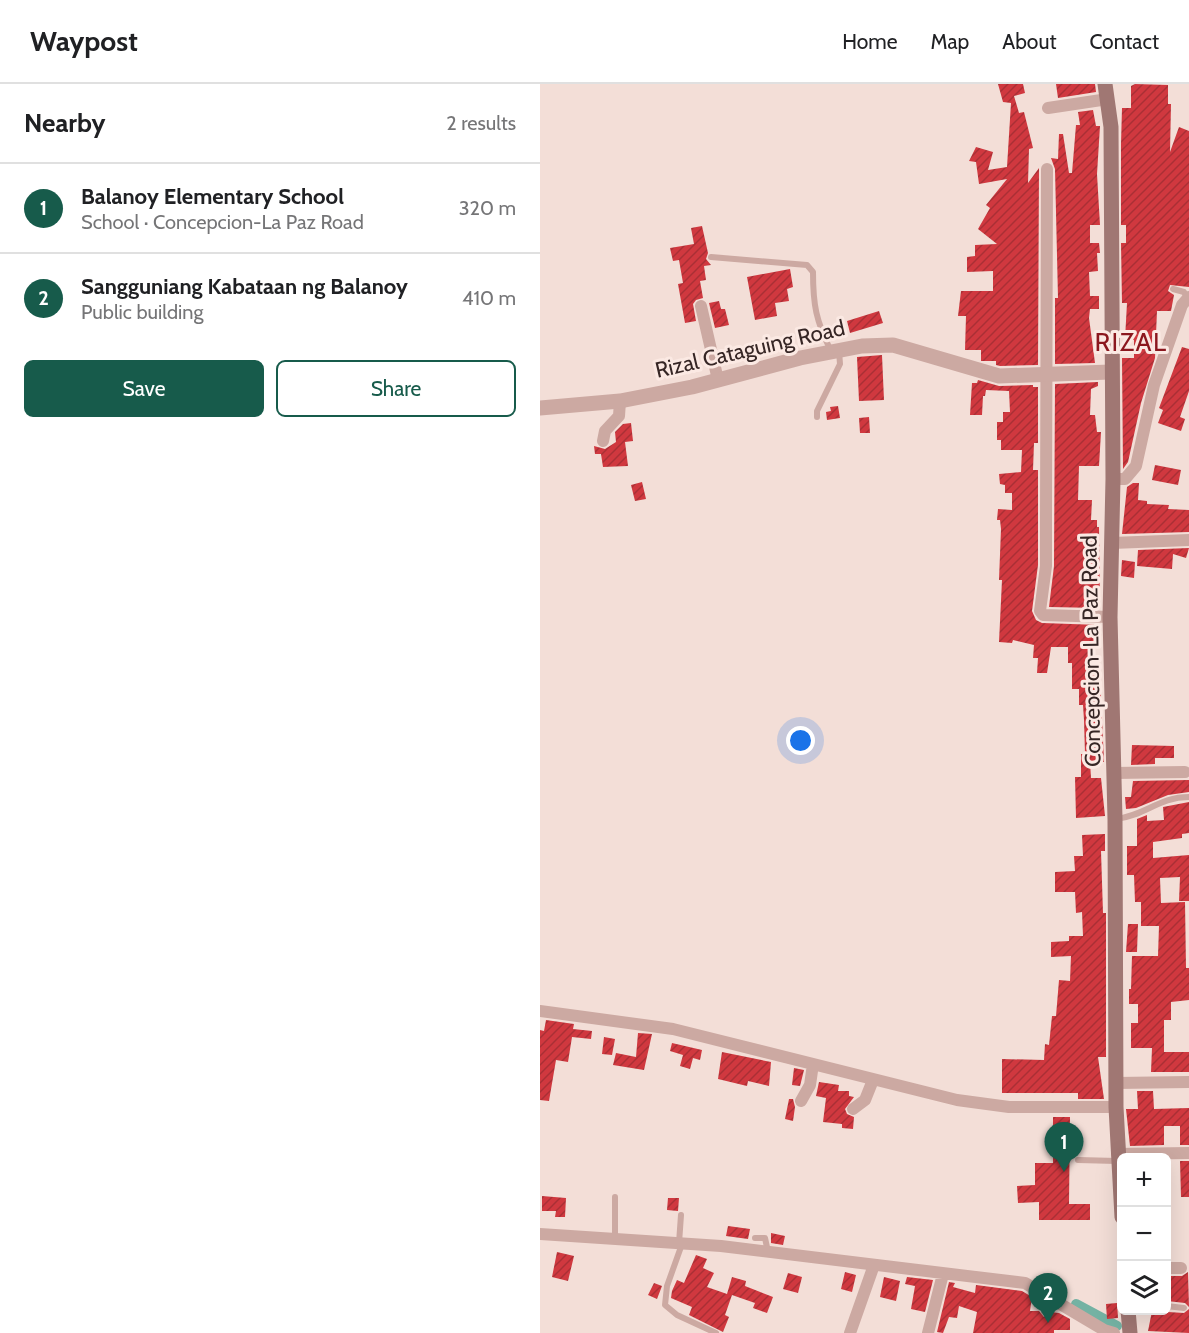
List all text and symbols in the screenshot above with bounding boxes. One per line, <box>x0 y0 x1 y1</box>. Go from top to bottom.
text: Waypost <box>30 24 138 58</box>
text: Home <box>842 29 898 54</box>
text: Map <box>931 29 969 54</box>
text: About <box>1002 29 1056 54</box>
text: Contact <box>1089 29 1159 54</box>
text: Nearby <box>24 107 105 139</box>
text: 2 results <box>446 111 516 135</box>
text: Balanoy Elementary School <box>81 183 344 210</box>
text: 1 <box>40 196 47 220</box>
text: 320 m <box>459 196 516 220</box>
text: School · Concepcion-La Paz Road <box>81 210 364 234</box>
text: Sangguniang Kabataan ng Balanoy <box>81 273 408 300</box>
text: 2 <box>38 286 49 310</box>
text: 410 m <box>462 286 516 310</box>
text: Public building <box>81 300 203 324</box>
street label: Rizal Cataguing Road <box>653 314 847 384</box>
district label: RIZAL <box>1094 326 1168 358</box>
button: Save <box>24 360 264 417</box>
button: Share <box>276 360 516 417</box>
street label: Concepcion-La Paz Road <box>1075 535 1107 767</box>
your location <box>786 726 815 755</box>
pin: 1 <box>1044 1122 1084 1172</box>
map controls <box>1117 1153 1171 1315</box>
button: + <box>1117 1153 1171 1207</box>
button: − <box>1117 1207 1171 1261</box>
button: layers <box>1117 1261 1171 1315</box>
pin: 2 <box>1028 1274 1068 1323</box>

